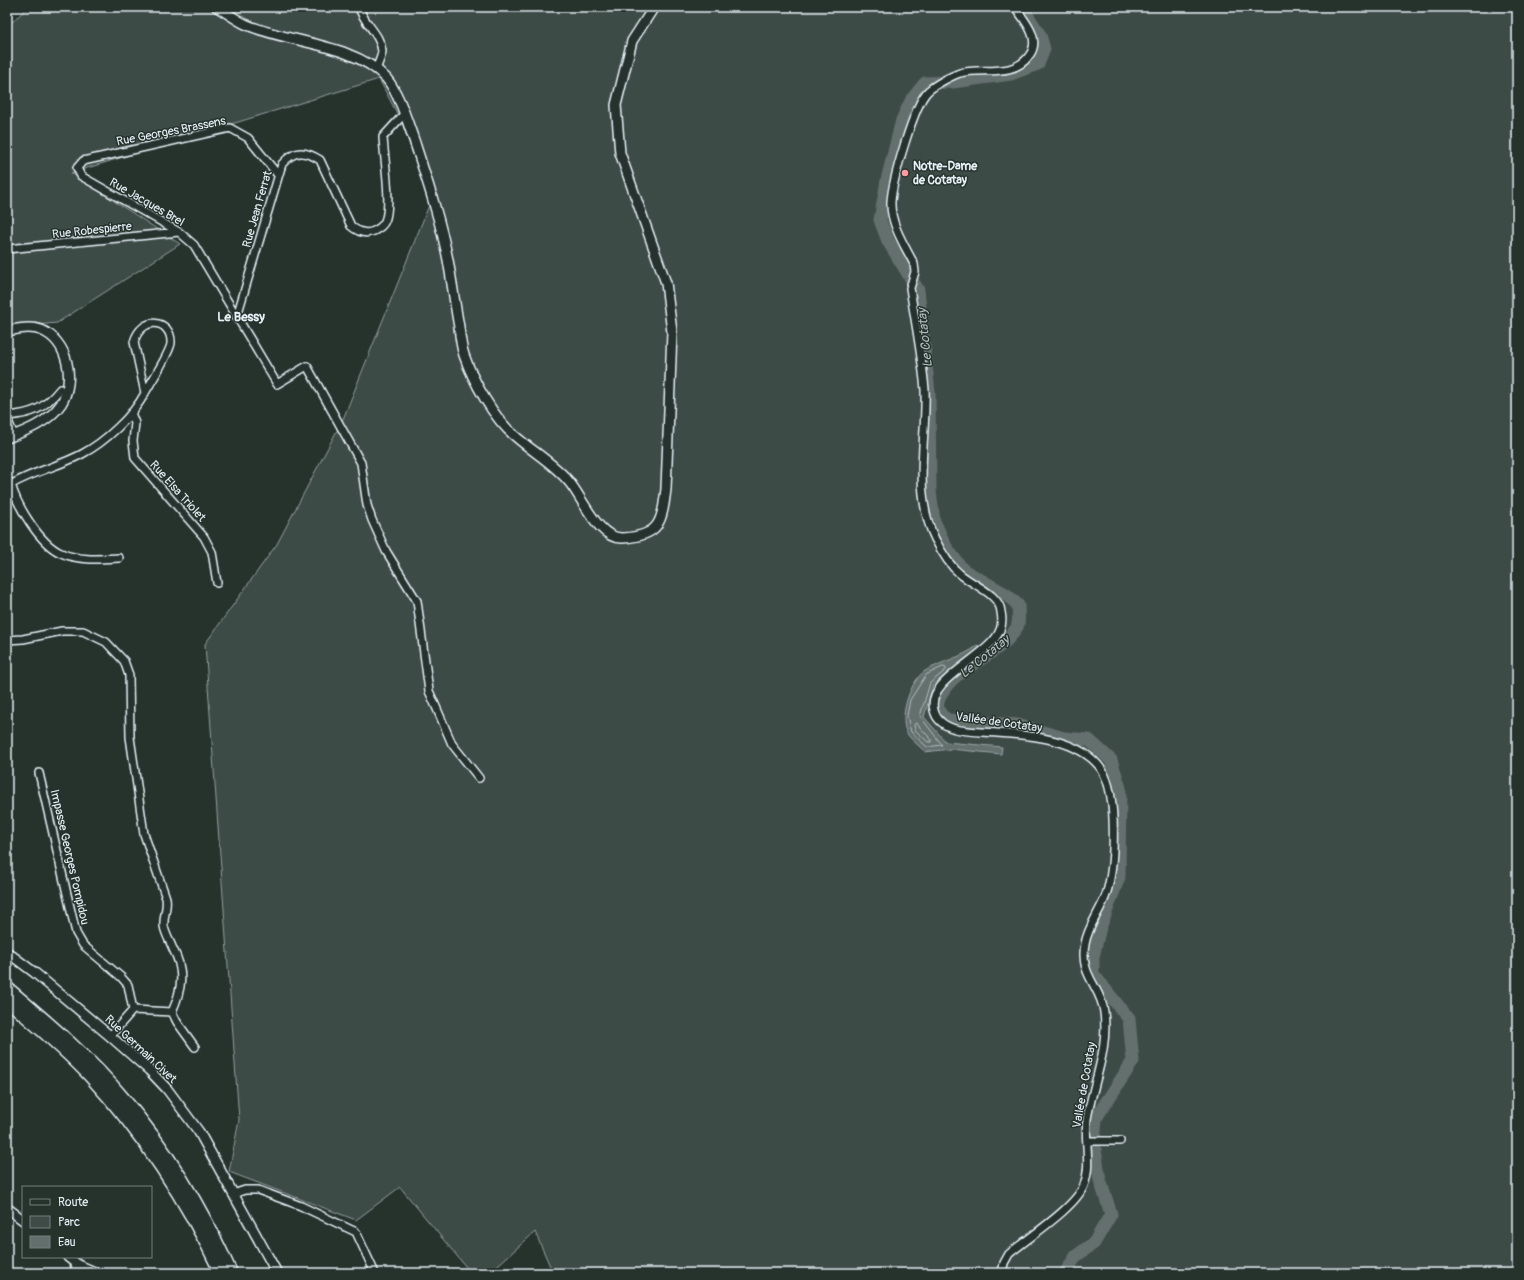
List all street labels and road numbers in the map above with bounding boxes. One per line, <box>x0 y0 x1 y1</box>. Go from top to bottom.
street label: Rue Georges Brassens <box>115 113 228 149</box>
street label: Rue Jean Ferrat <box>239 169 276 249</box>
street label: Rue Jacques Brel <box>107 175 187 230</box>
street label: Rue Robespierre <box>51 219 133 242</box>
street label: Rue Elsa Triolet <box>146 458 209 525</box>
street label: Vallée de Cotatay <box>955 709 1043 736</box>
street label: Impasse Georges Pompidou <box>47 788 92 926</box>
street label: Rue Germain Civet <box>101 1012 180 1087</box>
street label: Vallée de Cotatay <box>1070 1041 1099 1129</box>

